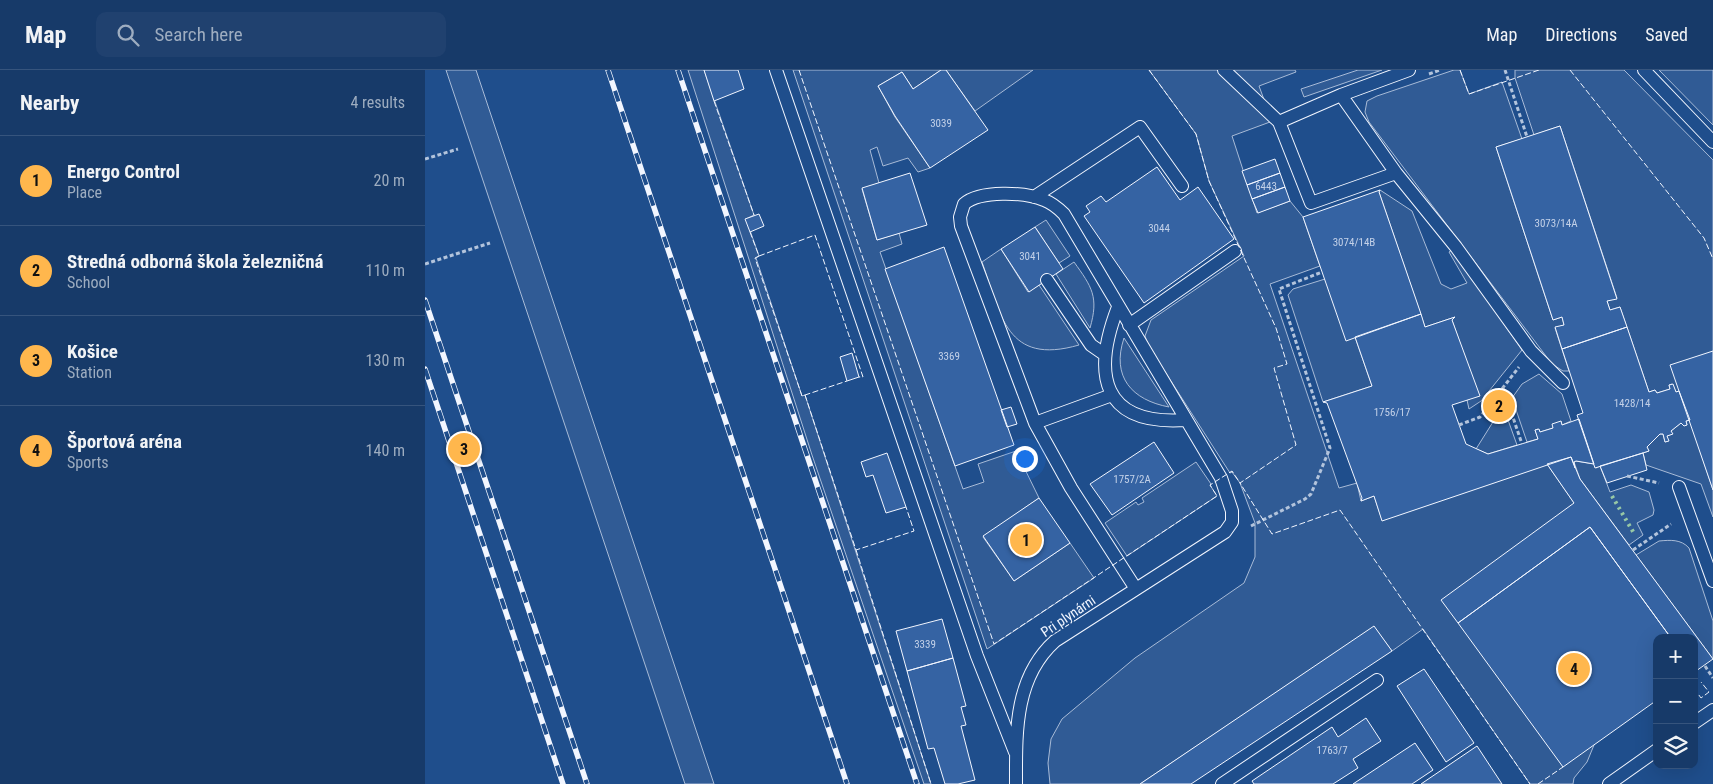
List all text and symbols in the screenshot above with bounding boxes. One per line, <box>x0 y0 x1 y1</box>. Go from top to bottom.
search box <box>96 12 446 57</box>
text: Map <box>25 21 66 49</box>
icon: search <box>114 21 142 49</box>
text: Search here <box>154 23 243 46</box>
text: Map <box>1486 24 1517 45</box>
text: Directions <box>1545 24 1617 45</box>
text: Saved <box>1645 24 1688 45</box>
text: Nearby <box>20 91 79 115</box>
text: 4 results <box>350 93 405 112</box>
house number: 3039 <box>930 117 952 130</box>
text: Energo Control <box>67 160 180 183</box>
text: 1 <box>32 171 40 190</box>
text: 20 m <box>373 171 405 190</box>
house number: 6443 <box>1255 180 1277 193</box>
text: Place <box>67 183 102 202</box>
house number: 3073/14A <box>1534 217 1578 230</box>
house number: 3044 <box>1148 222 1170 235</box>
house number: 3074/14B <box>1333 236 1375 249</box>
text: Stredná odborná škola železničná <box>67 250 324 273</box>
house number: 3041 <box>1019 250 1041 263</box>
text: 2 <box>32 261 40 280</box>
text: 110 m <box>366 261 405 280</box>
text: School <box>67 273 110 292</box>
text: Košice <box>67 340 118 363</box>
house number: 3369 <box>938 350 960 363</box>
text: 3 <box>32 351 40 370</box>
text: 130 m <box>366 351 405 370</box>
text: Station <box>67 363 112 382</box>
pin: 2 <box>1483 387 1515 425</box>
house number: 1428/14 <box>1614 397 1651 410</box>
house number: 1756/17 <box>1374 406 1410 419</box>
text: Športová aréna <box>67 430 182 453</box>
pin: 3 <box>448 430 480 468</box>
text: 4 <box>32 441 40 460</box>
text: 140 m <box>366 441 405 460</box>
your location <box>1012 446 1038 472</box>
text: Sports <box>67 453 109 472</box>
house number: 1757/2A <box>1113 473 1151 486</box>
pin: 1 <box>1010 521 1042 559</box>
street label: Pri plynárni <box>1038 592 1098 640</box>
map controls <box>1653 634 1698 769</box>
button: + <box>1653 634 1698 679</box>
house number: 3339 <box>914 638 936 651</box>
pin: 4 <box>1558 650 1590 688</box>
button: − <box>1653 679 1698 724</box>
button: layers <box>1653 724 1698 769</box>
house number: 1763/7 <box>1316 744 1348 757</box>

